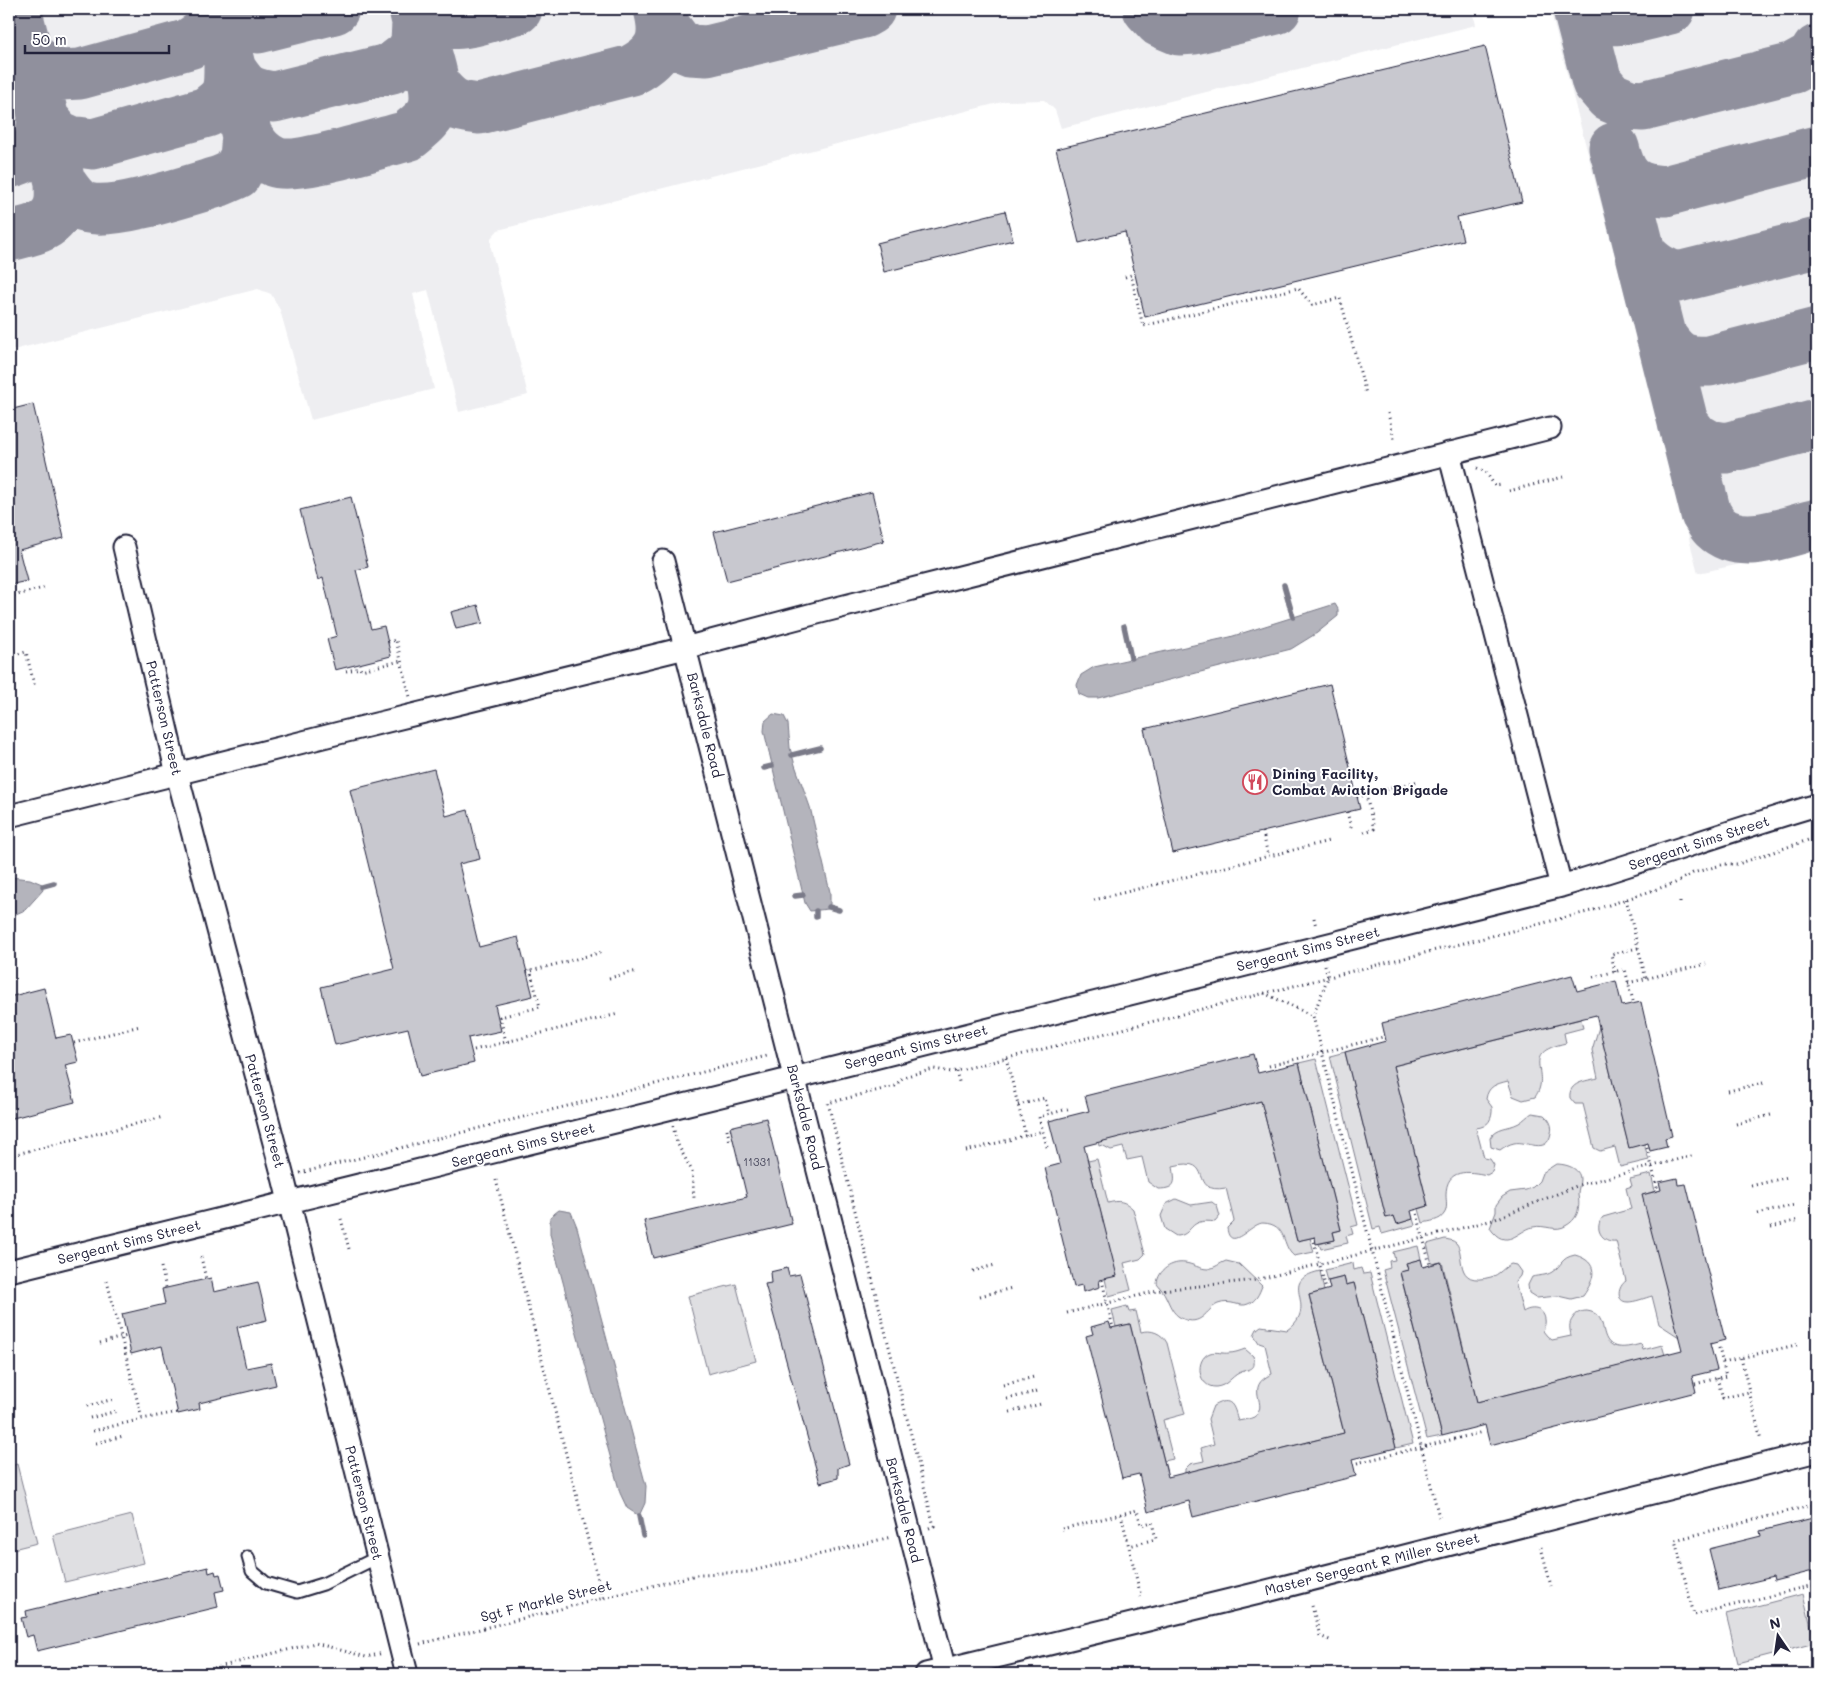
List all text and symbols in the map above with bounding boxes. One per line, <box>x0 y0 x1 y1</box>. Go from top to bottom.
scale bar <box>25 22 169 54</box>
text: 50 m <box>32 29 67 49</box>
street label: Patterson Street <box>142 659 187 777</box>
street label: Barksdale Road <box>683 670 728 780</box>
place label: Dining Facility, Combat Aviation Brigade <box>1272 764 1448 799</box>
restaurant icon: Dining Facility, Combat Aviation Brigade <box>1242 769 1268 795</box>
street label: Sergeant Sims Street <box>1626 811 1772 874</box>
street label: Sergeant Sims Street <box>1234 922 1381 975</box>
street label: Sergeant Sims Street <box>842 1020 989 1073</box>
street label: Patterson Street <box>241 1052 290 1170</box>
street label: Barksdale Road <box>783 1062 828 1172</box>
street label: Sergeant Sims Street <box>449 1118 596 1171</box>
house number: 11331 <box>743 1154 771 1169</box>
street label: Sergeant Sims Street <box>55 1215 202 1268</box>
street label: Patterson Street <box>341 1444 388 1562</box>
street label: Barksdale Road <box>882 1455 927 1565</box>
street label: Master Sergeant R Miller Street <box>1262 1528 1481 1599</box>
street label: Sgt F Markle Street <box>478 1575 613 1626</box>
north arrow <box>1754 1610 1804 1660</box>
text: N <box>1768 1612 1782 1633</box>

